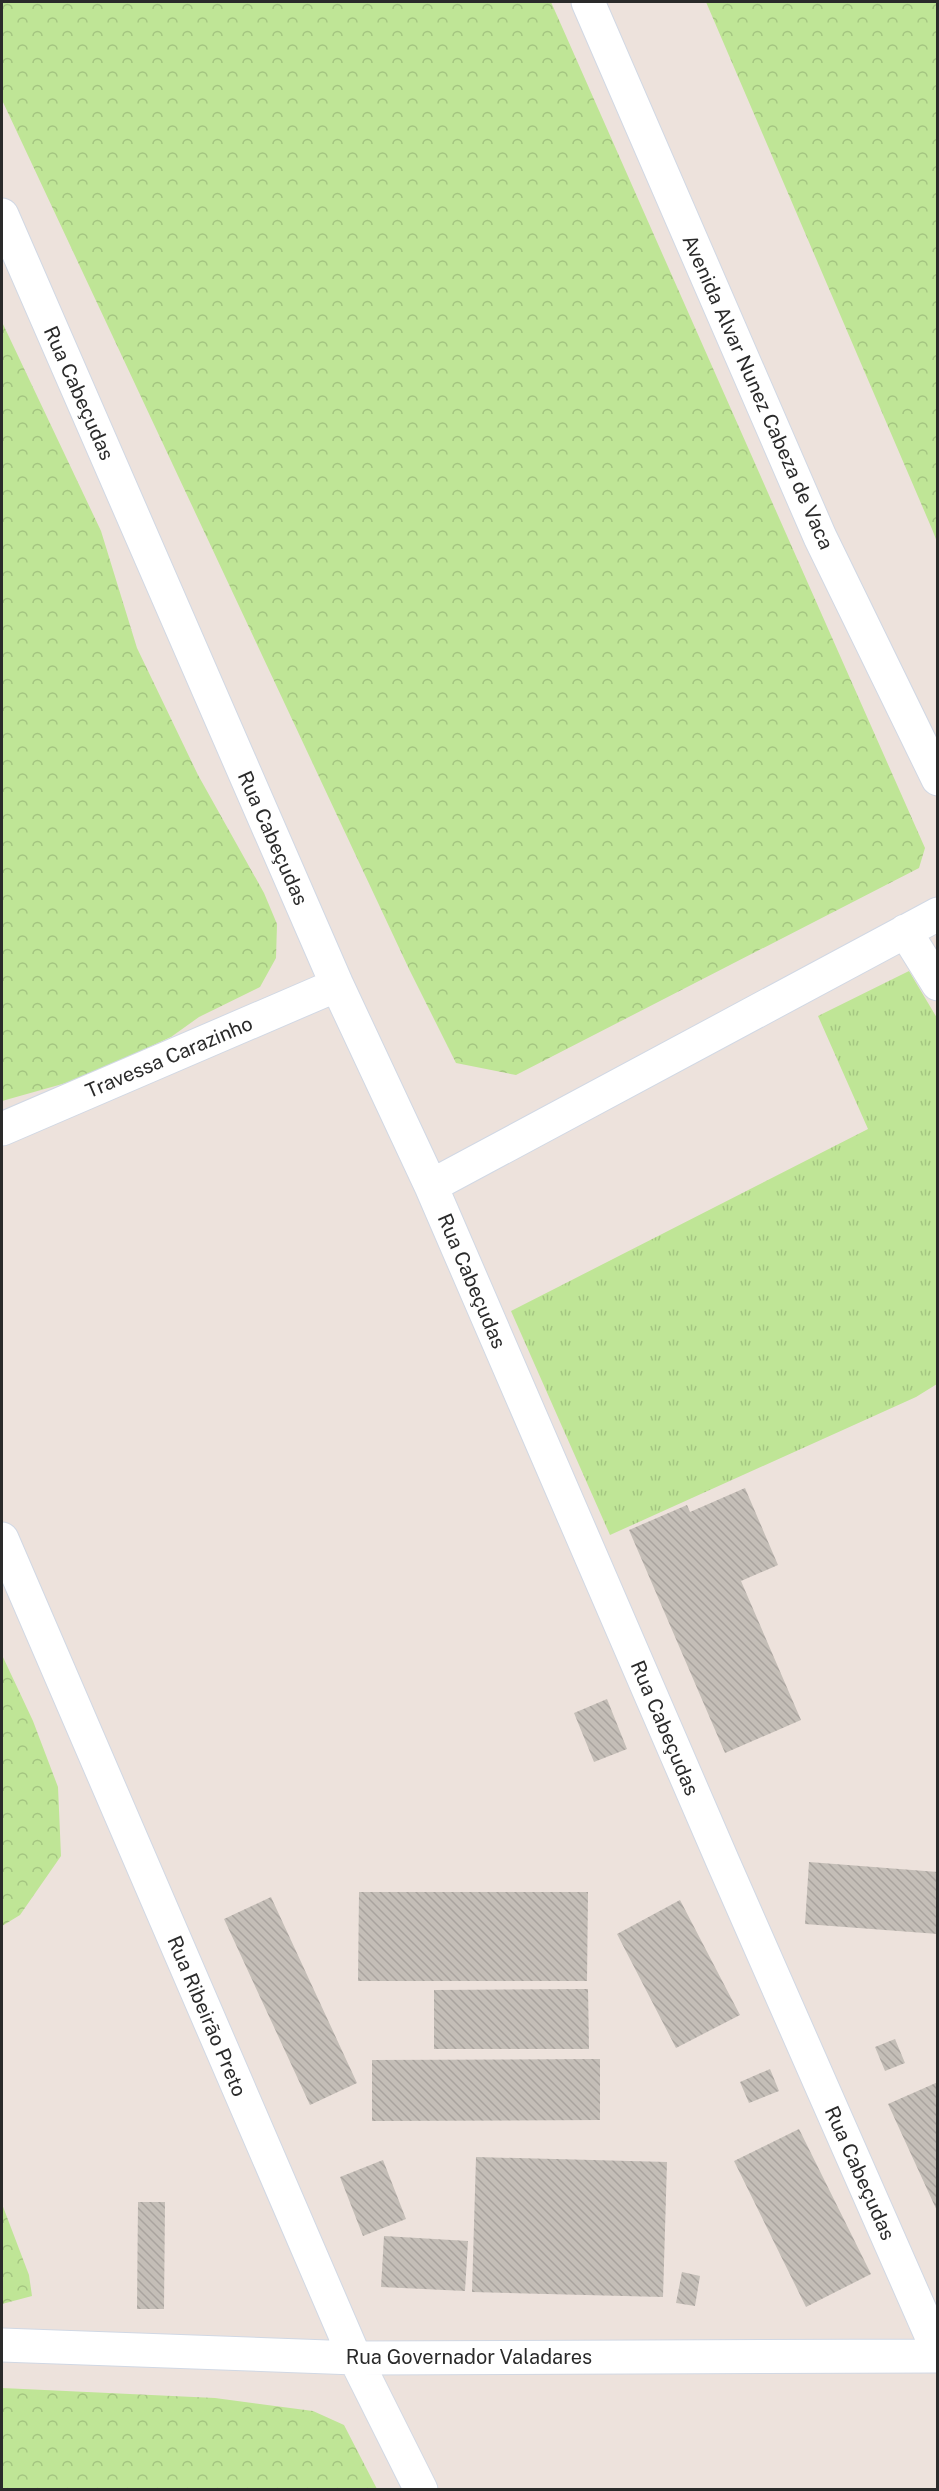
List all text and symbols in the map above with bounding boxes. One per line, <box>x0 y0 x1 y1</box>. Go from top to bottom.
street label: Avenida Alvar Nunez Cabeza de Vaca <box>677 231 839 553</box>
street label: Rua Cabeçudas <box>39 322 119 464</box>
street label: Rua Cabeçudas <box>233 767 313 909</box>
street label: Travessa Carazinho <box>82 1011 256 1103</box>
street label: Rua Cabeçudas <box>433 1210 511 1352</box>
street label: Rua Cabeçudas <box>626 1657 704 1799</box>
street label: Rua Ribeirão Preto <box>162 1932 252 2100</box>
street label: Rua Cabeçudas <box>820 2102 900 2244</box>
street label: Rua Governador Valadares <box>346 2345 592 2369</box>

